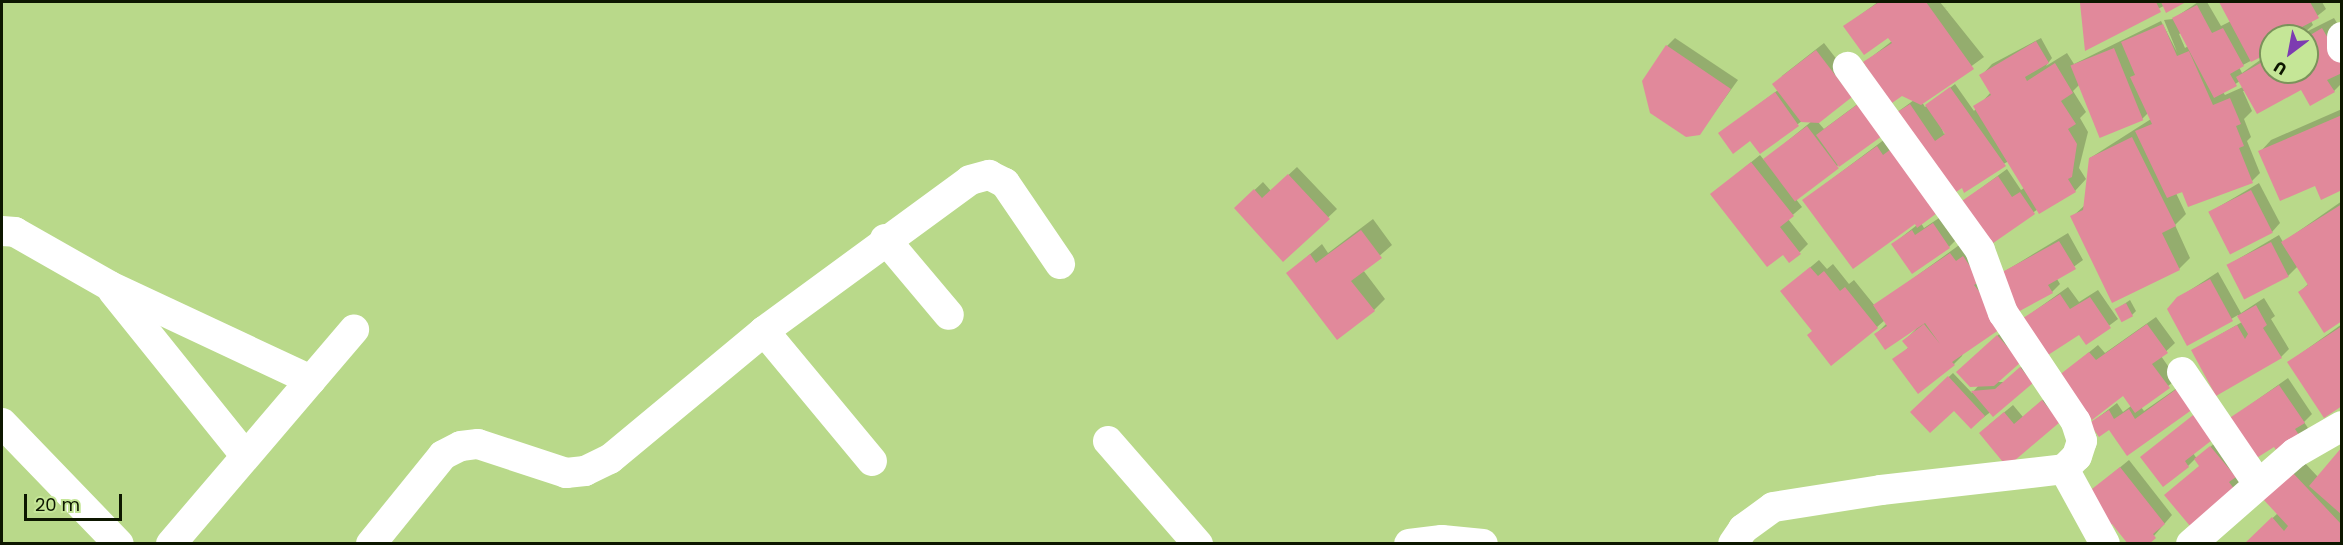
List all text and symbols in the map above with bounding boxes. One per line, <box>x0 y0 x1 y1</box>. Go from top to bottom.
north arrow <box>2259 24 2319 84</box>
text: U <box>2269 55 2291 81</box>
scale bar <box>27 482 124 520</box>
text: 20 m <box>35 492 80 517</box>

